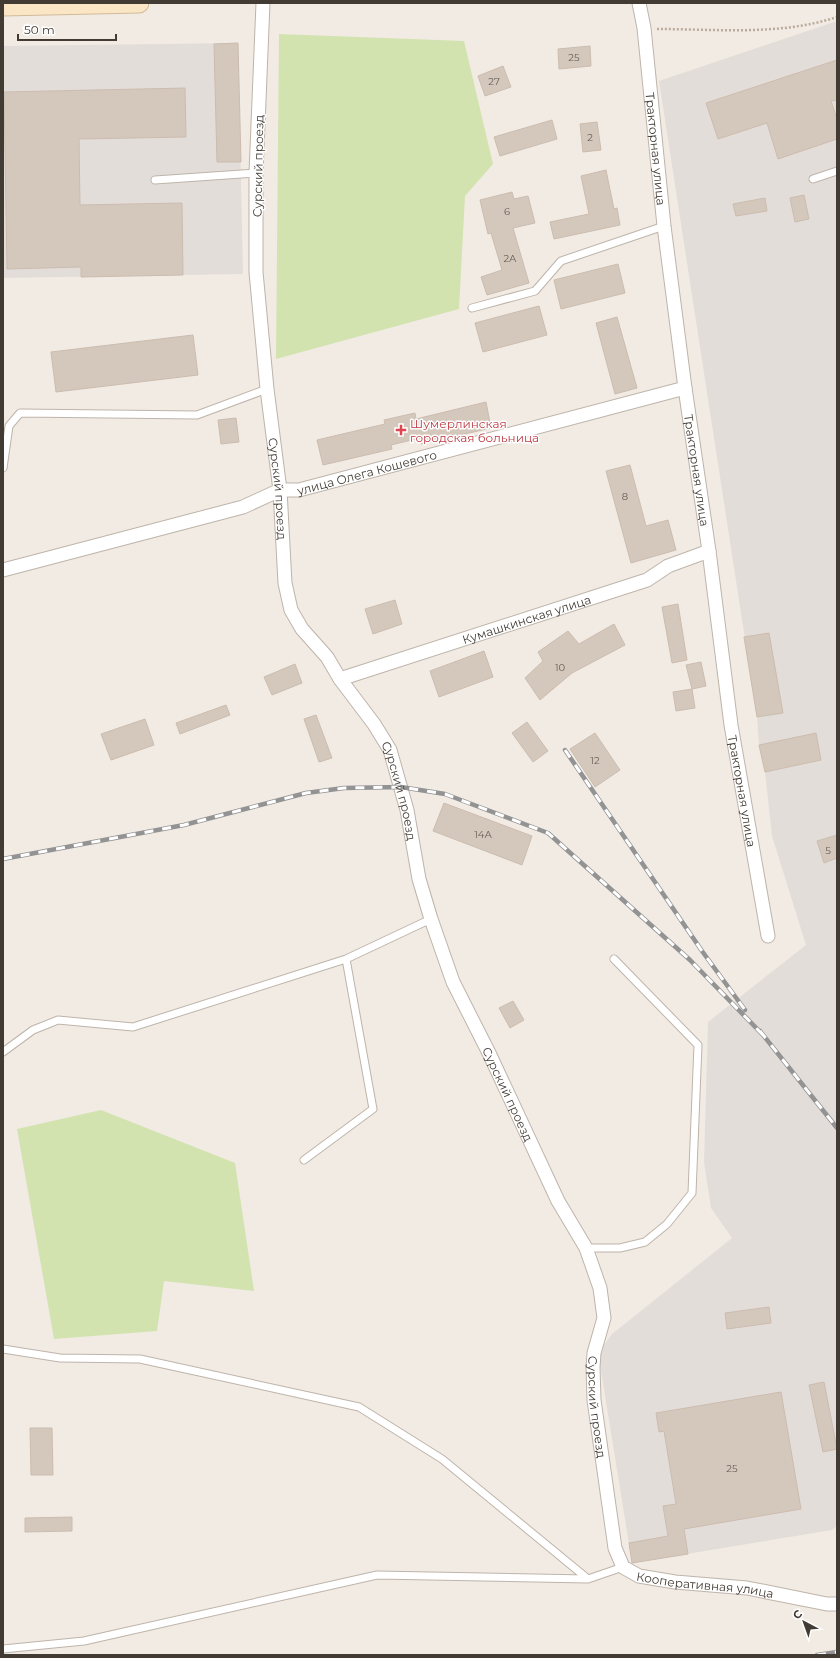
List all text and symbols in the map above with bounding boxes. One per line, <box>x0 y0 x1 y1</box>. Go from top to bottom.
scale bar <box>18 16 116 42</box>
text: 50 m <box>24 22 55 37</box>
house number: 25 <box>568 51 580 64</box>
house number: 27 <box>488 75 500 88</box>
street label: Тракторная улица <box>643 92 669 206</box>
street label: Сурский проезд <box>250 114 266 217</box>
house number: 2 <box>587 131 593 144</box>
house number: 6 <box>504 205 510 218</box>
house number: 2А <box>503 252 517 265</box>
street label: Тракторная улица <box>681 413 713 527</box>
place label: Шумерлинская городская больница <box>410 416 539 445</box>
marker: Шумерлинская городская больница <box>395 424 407 436</box>
street label: Сурский проезд <box>266 437 290 540</box>
street label: улица Олега Кошевого <box>294 446 439 498</box>
house number: 8 <box>622 490 628 503</box>
street label: Кумашкинская улица <box>460 591 593 647</box>
house number: 10 <box>555 661 565 674</box>
street label: Тракторная улица <box>725 734 760 848</box>
street label: Сурский проезд <box>379 738 420 842</box>
house number: 12 <box>590 754 600 767</box>
house number: 14А <box>474 828 492 841</box>
house number: 5 <box>825 844 831 857</box>
street label: Сурский проезд <box>480 1044 537 1144</box>
street label: Сурский проезд <box>585 1355 610 1459</box>
house number: 25 <box>726 1462 738 1475</box>
street label: Кооперативная улица <box>635 1568 775 1601</box>
north arrow <box>784 1602 824 1642</box>
text: С <box>790 1607 805 1622</box>

